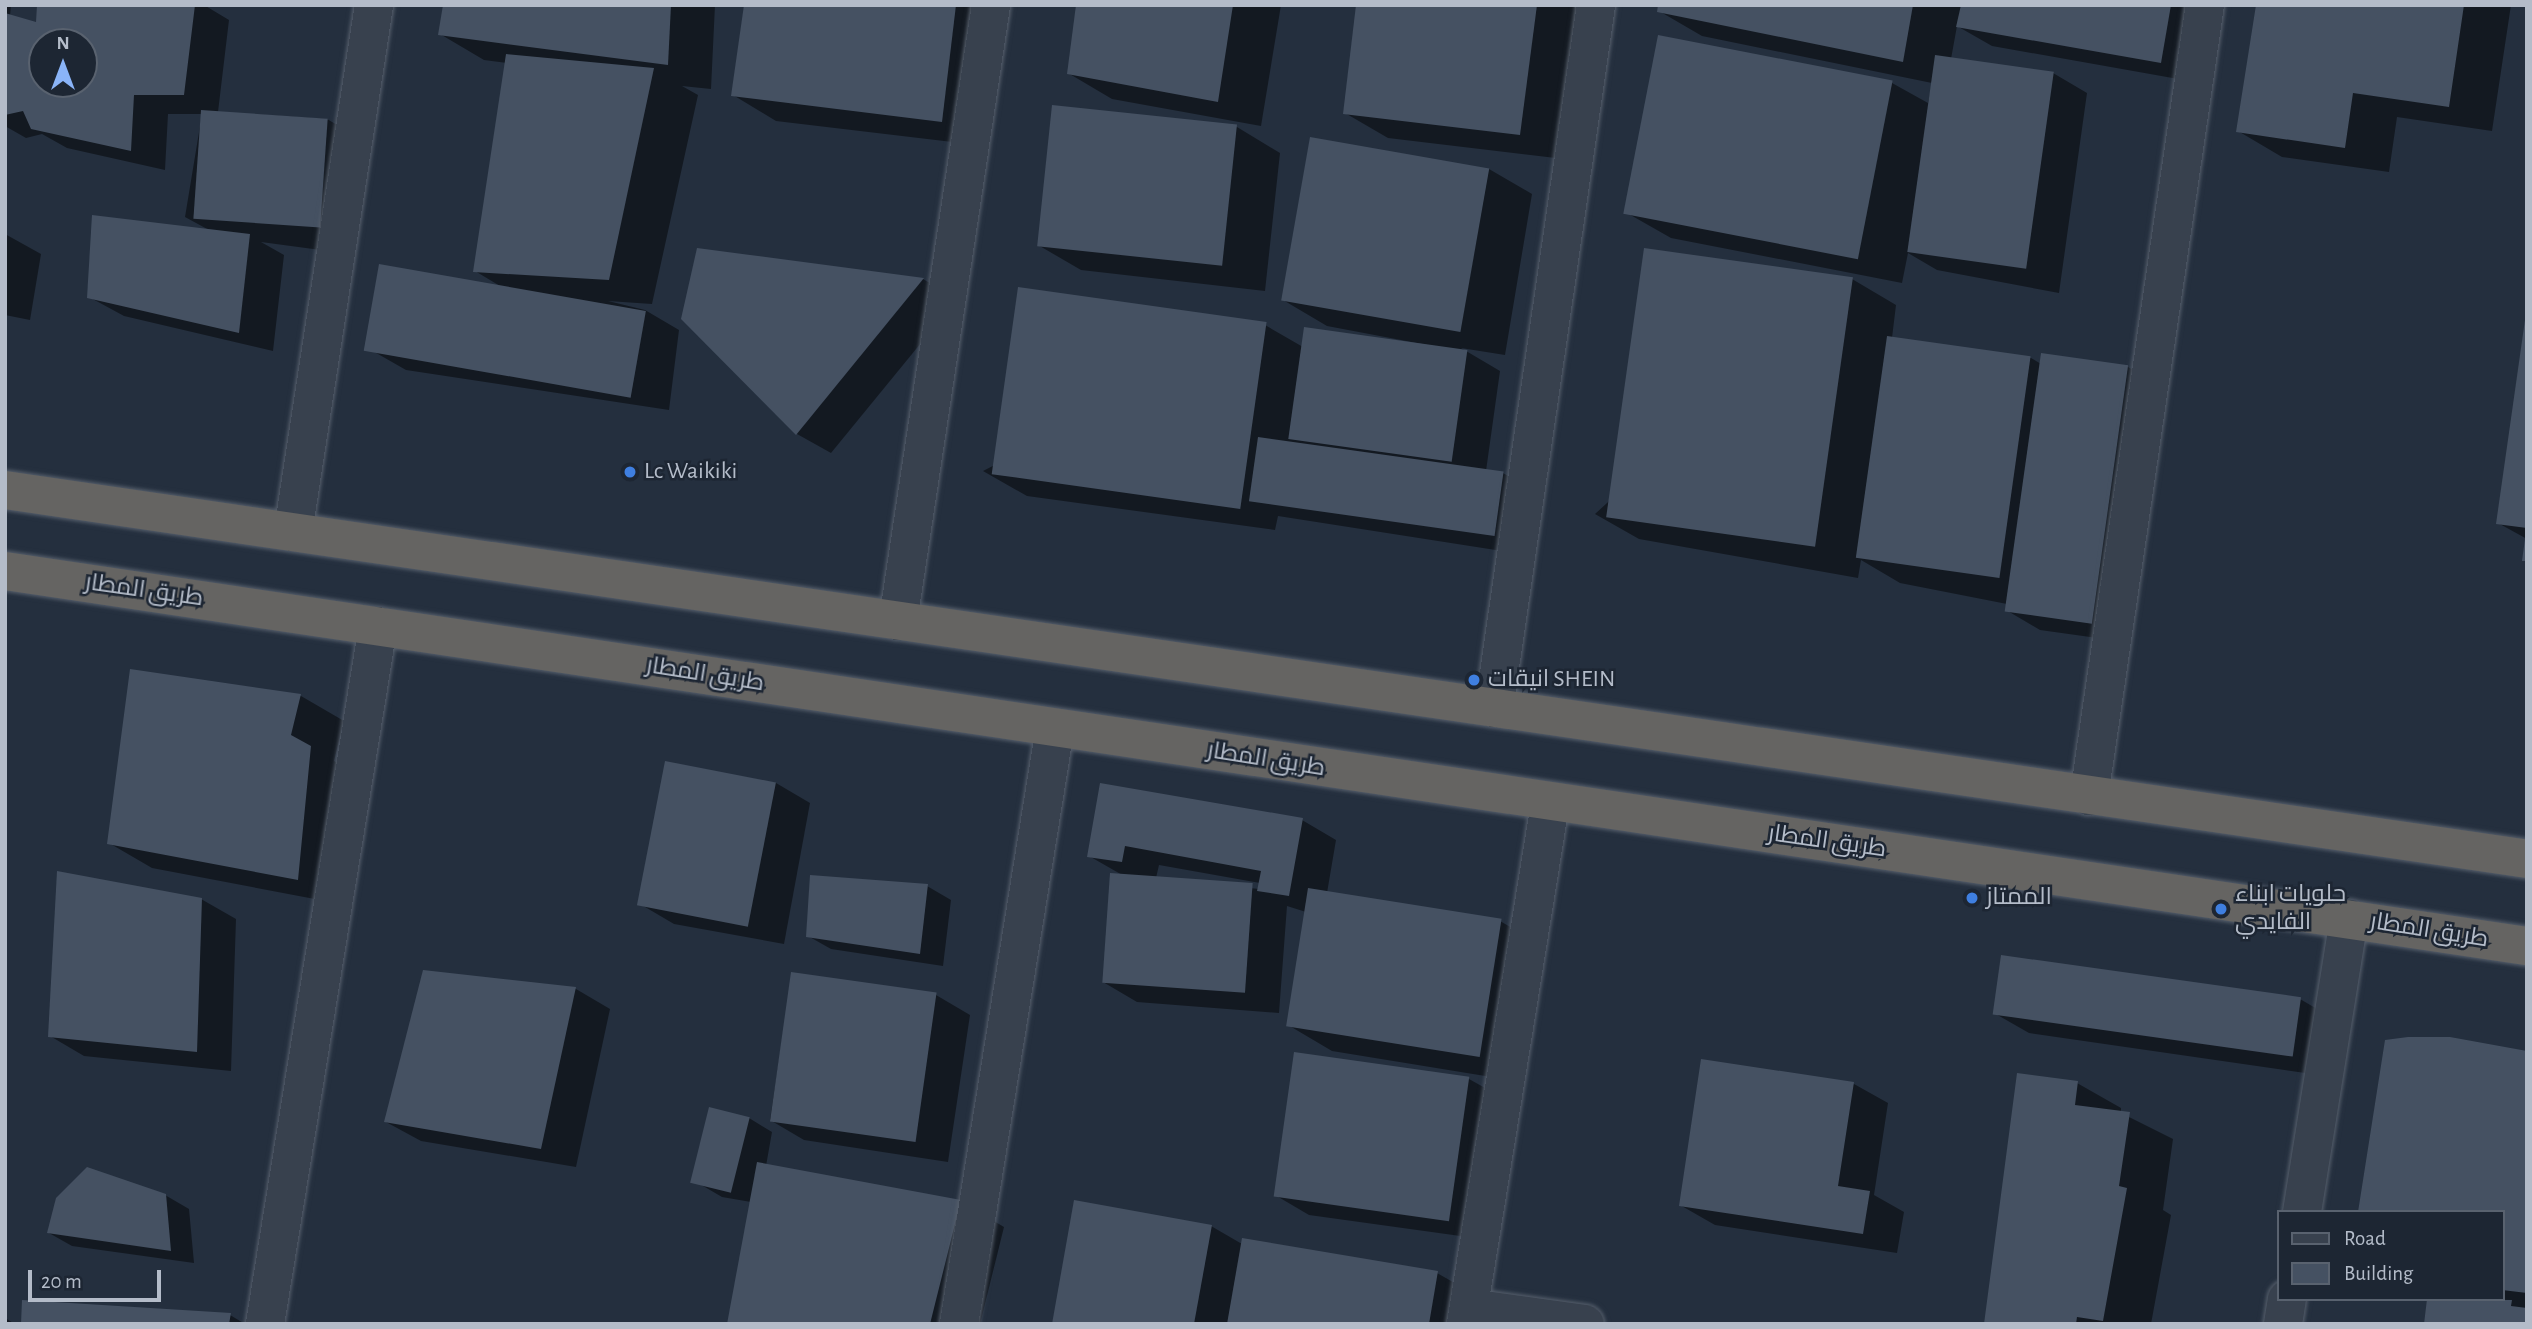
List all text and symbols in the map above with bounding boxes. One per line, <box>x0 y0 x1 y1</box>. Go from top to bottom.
north arrow <box>28 28 98 98</box>
text: N <box>56 34 70 53</box>
place label: Lc Waikiki <box>644 458 737 486</box>
marker: Lc Waikiki <box>622 464 638 480</box>
street label: طريق المطار <box>83 568 205 614</box>
street label: طريق المطار <box>644 651 766 699</box>
place label: انيقات SHEIN <box>1488 666 1615 694</box>
marker: انيقات SHEIN <box>1466 672 1482 688</box>
street label: طريق المطار <box>1205 736 1327 784</box>
street label: طريق المطار <box>1766 819 1888 865</box>
place label: حلويات ابناء الفايدي <box>2235 881 2346 937</box>
place label: الممتاز <box>1986 884 2052 912</box>
marker: الممتاز <box>1964 890 1980 906</box>
marker: حلويات ابناء الفايدي <box>2213 901 2229 917</box>
street label: طريق المطار <box>2368 907 2490 955</box>
legend <box>2276 1210 2504 1301</box>
text: Road <box>2344 1228 2386 1249</box>
scale bar <box>32 1256 164 1300</box>
text: Building <box>2344 1263 2413 1284</box>
text: 20 m <box>41 1271 82 1292</box>

